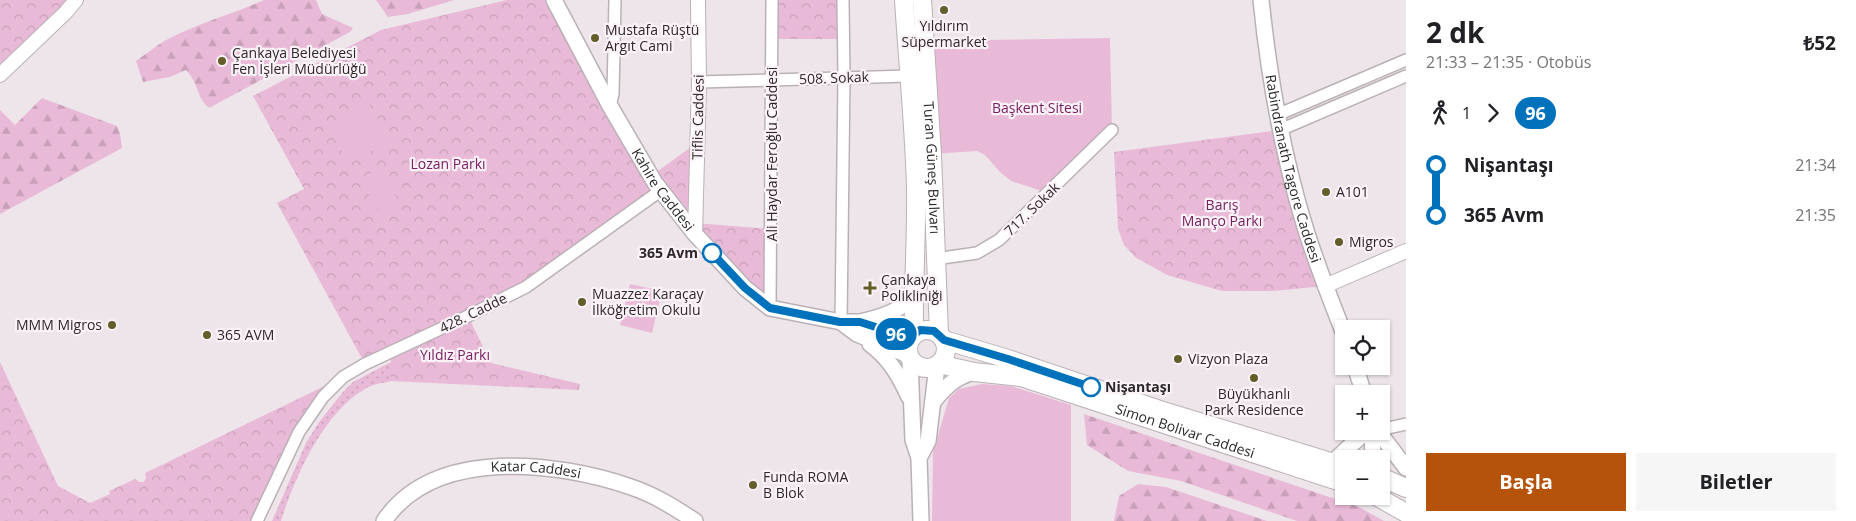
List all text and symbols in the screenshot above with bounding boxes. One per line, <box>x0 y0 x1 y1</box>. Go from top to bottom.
marker: Yıldırım Süpermarket <box>938 4 950 16</box>
text: 2 dk <box>1426 13 1484 51</box>
place label: Yıldırım Süpermarket <box>901 16 987 51</box>
place label: Mustafa Rüştü Argıt Cami <box>605 20 699 55</box>
text: ₺52 <box>1803 30 1836 56</box>
marker: Mustafa Rüştü Argıt Cami <box>589 32 601 44</box>
place label: Çankaya Belediyesi Fen İşleri Müdürlüğü <box>232 43 367 78</box>
text: 21:33 – 21:35 · Otobüs <box>1426 51 1591 73</box>
marker: Çankaya Belediyesi Fen İşleri Müdürlüğü <box>216 55 228 67</box>
street label: Ali Haydar Feroğlu Caddesi <box>762 67 781 241</box>
street label: 508. Sokak <box>799 67 870 88</box>
street label: Rabindranath Tagore Caddesi <box>1262 73 1326 265</box>
street label: Tiflis Caddesi <box>687 74 708 160</box>
park label: Başkent Sitesi <box>992 98 1082 117</box>
icon: walk <box>1426 99 1454 127</box>
icon: forward <box>1479 99 1507 127</box>
street label: Turan Güneş Bulvarı <box>920 101 945 234</box>
text: 96 <box>1525 101 1546 125</box>
text: 1 <box>1462 102 1471 124</box>
street label: Kahire Caddesi <box>628 144 699 235</box>
text: Nişantaşı <box>1464 152 1554 178</box>
park label: Lozan Parkı <box>410 154 486 173</box>
text: 21:34 <box>1795 154 1836 176</box>
street label: 717. Sokak <box>1000 177 1064 240</box>
place label: A101 <box>1336 182 1369 201</box>
marker: A101 <box>1320 186 1332 198</box>
park label: Barış Manço Parkı <box>1182 195 1262 230</box>
text: 365 Avm <box>1464 202 1544 228</box>
text: 21:35 <box>1795 204 1836 226</box>
place label: Migros <box>1349 232 1394 251</box>
marker: Migros <box>1333 236 1345 248</box>
place label: 365 Avm <box>639 243 698 262</box>
marker: 365 Avm <box>702 243 722 263</box>
place label: Çankaya Polikliniği <box>881 270 943 305</box>
marker: Çankaya Polikliniği <box>863 281 877 295</box>
place label: Muazzez Karaçay İlköğretim Okulu <box>592 284 704 319</box>
street label: 428. Cadde <box>436 288 510 337</box>
marker: Muazzez Karaçay İlköğretim Okulu <box>576 296 588 308</box>
place label: MMM Migros <box>16 315 102 334</box>
line badge: 96 <box>874 318 918 350</box>
marker: MMM Migros <box>106 319 118 331</box>
map controls <box>1335 320 1390 505</box>
button: locate <box>1335 320 1390 375</box>
text: 96 <box>886 322 906 346</box>
place label: 365 AVM <box>217 325 274 344</box>
marker: 365 AVM <box>201 329 213 341</box>
park label: Yıldız Parkı <box>420 345 490 364</box>
place label: Vizyon Plaza <box>1188 349 1268 368</box>
marker: Vizyon Plaza <box>1172 353 1184 365</box>
marker: Büyükhanlı Park Residence <box>1248 372 1260 384</box>
marker: Nişantaşı <box>1081 377 1101 397</box>
place label: Nişantaşı <box>1105 377 1171 396</box>
place label: Büyükhanlı Park Residence <box>1204 384 1304 419</box>
button: + <box>1335 385 1390 440</box>
street label: Simon Bolivar Caddesi <box>1113 399 1257 462</box>
button: − <box>1335 450 1390 505</box>
button: Başla <box>1426 453 1626 511</box>
button: Biletler <box>1636 453 1836 511</box>
street label: Katar Caddesi <box>490 456 583 482</box>
place label: Funda ROMA B Blok <box>763 467 849 502</box>
marker: Funda ROMA B Blok <box>747 479 759 491</box>

